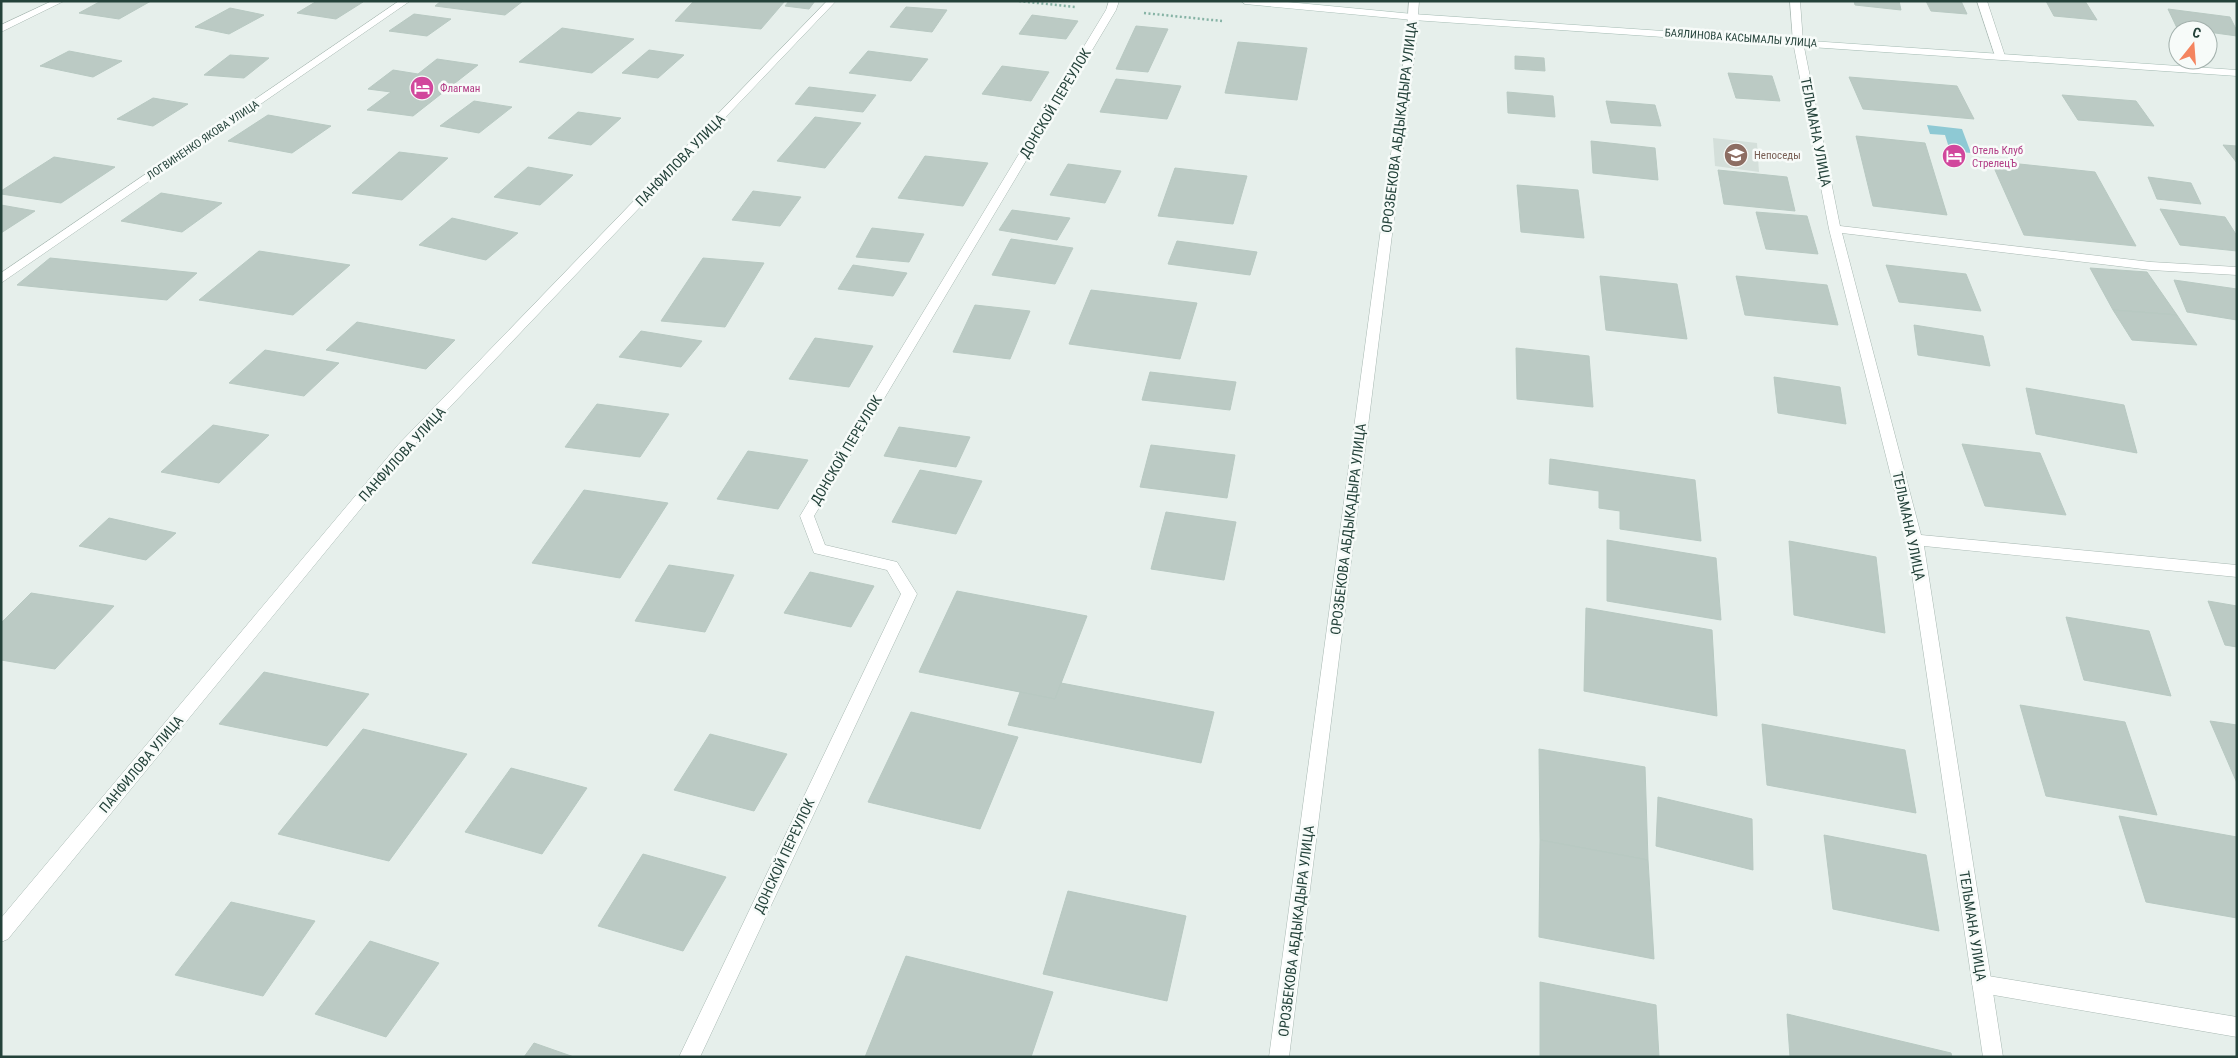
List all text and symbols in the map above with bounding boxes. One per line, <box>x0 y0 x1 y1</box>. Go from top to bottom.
street label: ОРОЗБЕКОВА АБДЫКАДЫРА УЛИЦА <box>1378 20 1420 234</box>
north arrow <box>2168 20 2218 70</box>
text: С <box>2191 24 2203 41</box>
street label: БАЯЛИНОВА КАСЫМАЛЫ УЛИЦА <box>1664 26 1818 50</box>
street label: ДОНСКОЙ ПЕРЕУЛОК <box>1016 45 1094 161</box>
hotel icon: Флагман <box>409 75 435 101</box>
street label: ТЕЛЬМАНА УЛИЦА <box>1798 76 1834 188</box>
place label: Флагман <box>440 82 480 95</box>
street label: ЛОГВИНЕНКО ЯКОВА УЛИЦА <box>145 97 262 182</box>
street label: ПАНФИЛОВА УЛИЦА <box>632 111 728 209</box>
school or university icon: Непоседы <box>1723 142 1749 168</box>
hotel icon: Отель Клуб СтрелецЪ <box>1941 143 1967 169</box>
place label: Отель Клуб СтрелецЪ <box>1972 144 2023 170</box>
place label: Непоседы <box>1754 149 1801 162</box>
street label: ДОНСКОЙ ПЕРЕУЛОК <box>807 392 885 508</box>
street label: ПАНФИЛОВА УЛИЦА <box>355 404 449 504</box>
street label: ОРОЗБЕКОВА АБДЫКАДЫРА УЛИЦА <box>1327 422 1369 636</box>
street label: ТЕЛЬМАНА УЛИЦА <box>1890 470 1928 582</box>
street label: ПАНФИЛОВА УЛИЦА <box>96 712 186 816</box>
street label: ДОНСКОЙ ПЕРЕУЛОК <box>750 796 818 916</box>
street label: ОРОЗБЕКОВА АБДЫКАДЫРА УЛИЦА <box>1275 824 1317 1038</box>
street label: ТЕЛЬМАНА УЛИЦА <box>1956 870 1990 982</box>

